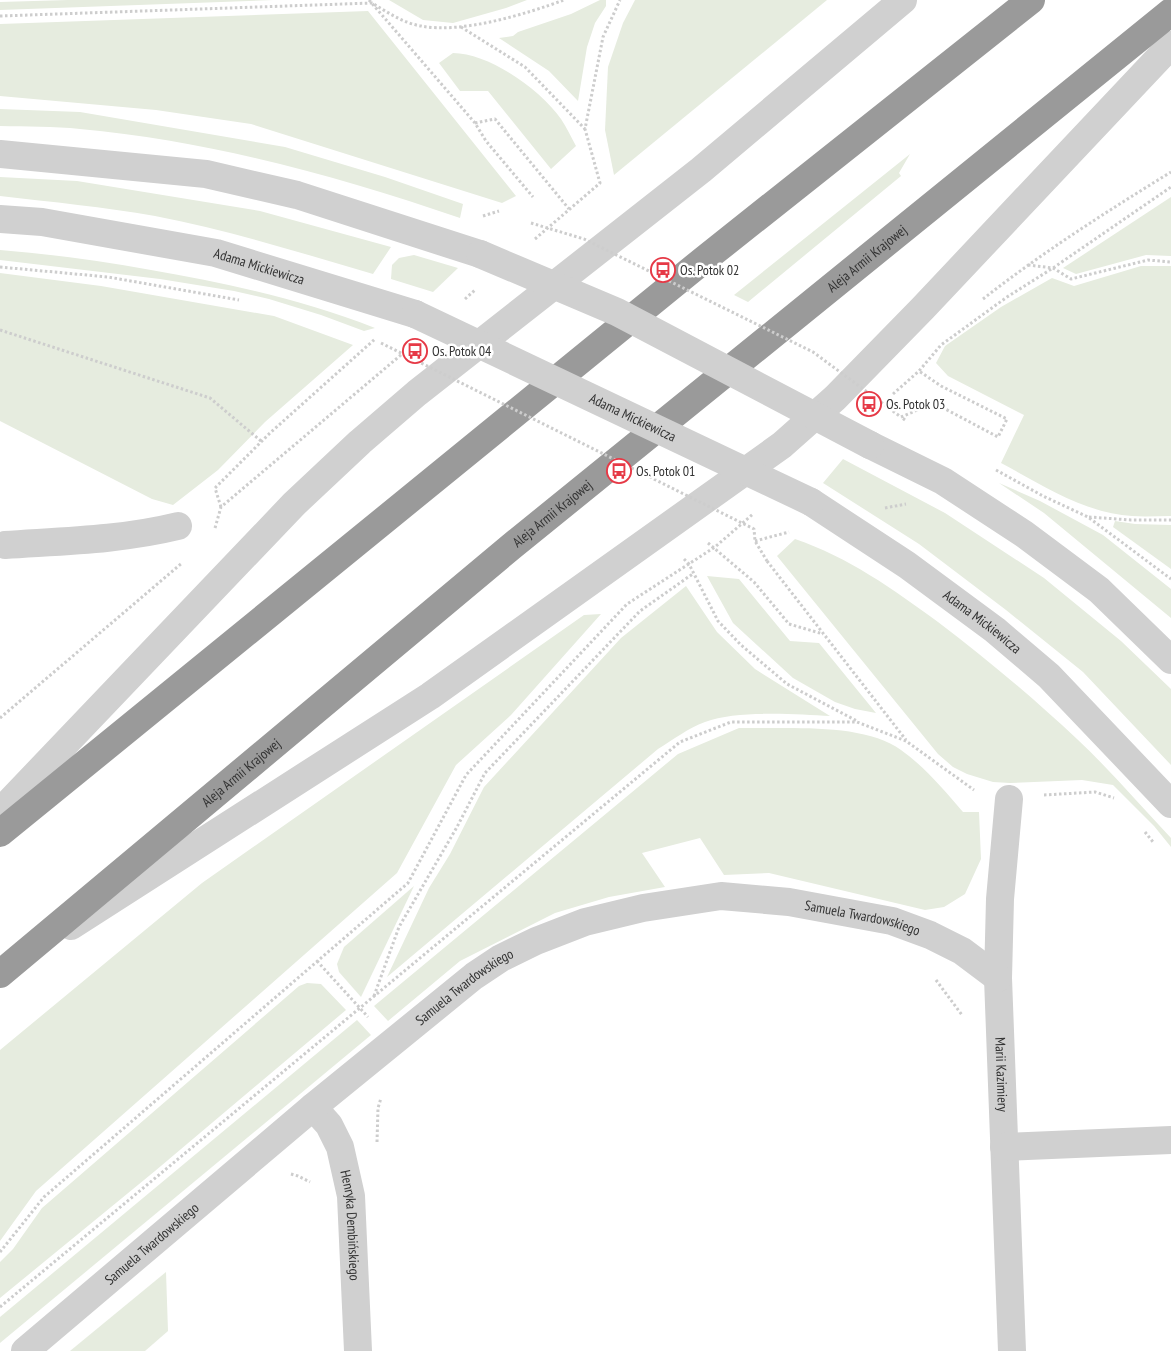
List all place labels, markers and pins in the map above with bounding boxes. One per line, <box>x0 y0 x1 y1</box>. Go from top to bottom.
bus stop icon: Os. Potok 02 <box>650 257 676 283</box>
place label: Os. Potok 02 <box>680 261 739 279</box>
bus stop icon: Os. Potok 04 <box>402 338 428 364</box>
place label: Os. Potok 04 <box>432 342 492 360</box>
bus stop icon: Os. Potok 03 <box>856 391 882 417</box>
place label: Os. Potok 03 <box>886 395 945 413</box>
bus stop icon: Os. Potok 01 <box>606 458 632 484</box>
place label: Os. Potok 01 <box>636 462 695 480</box>

